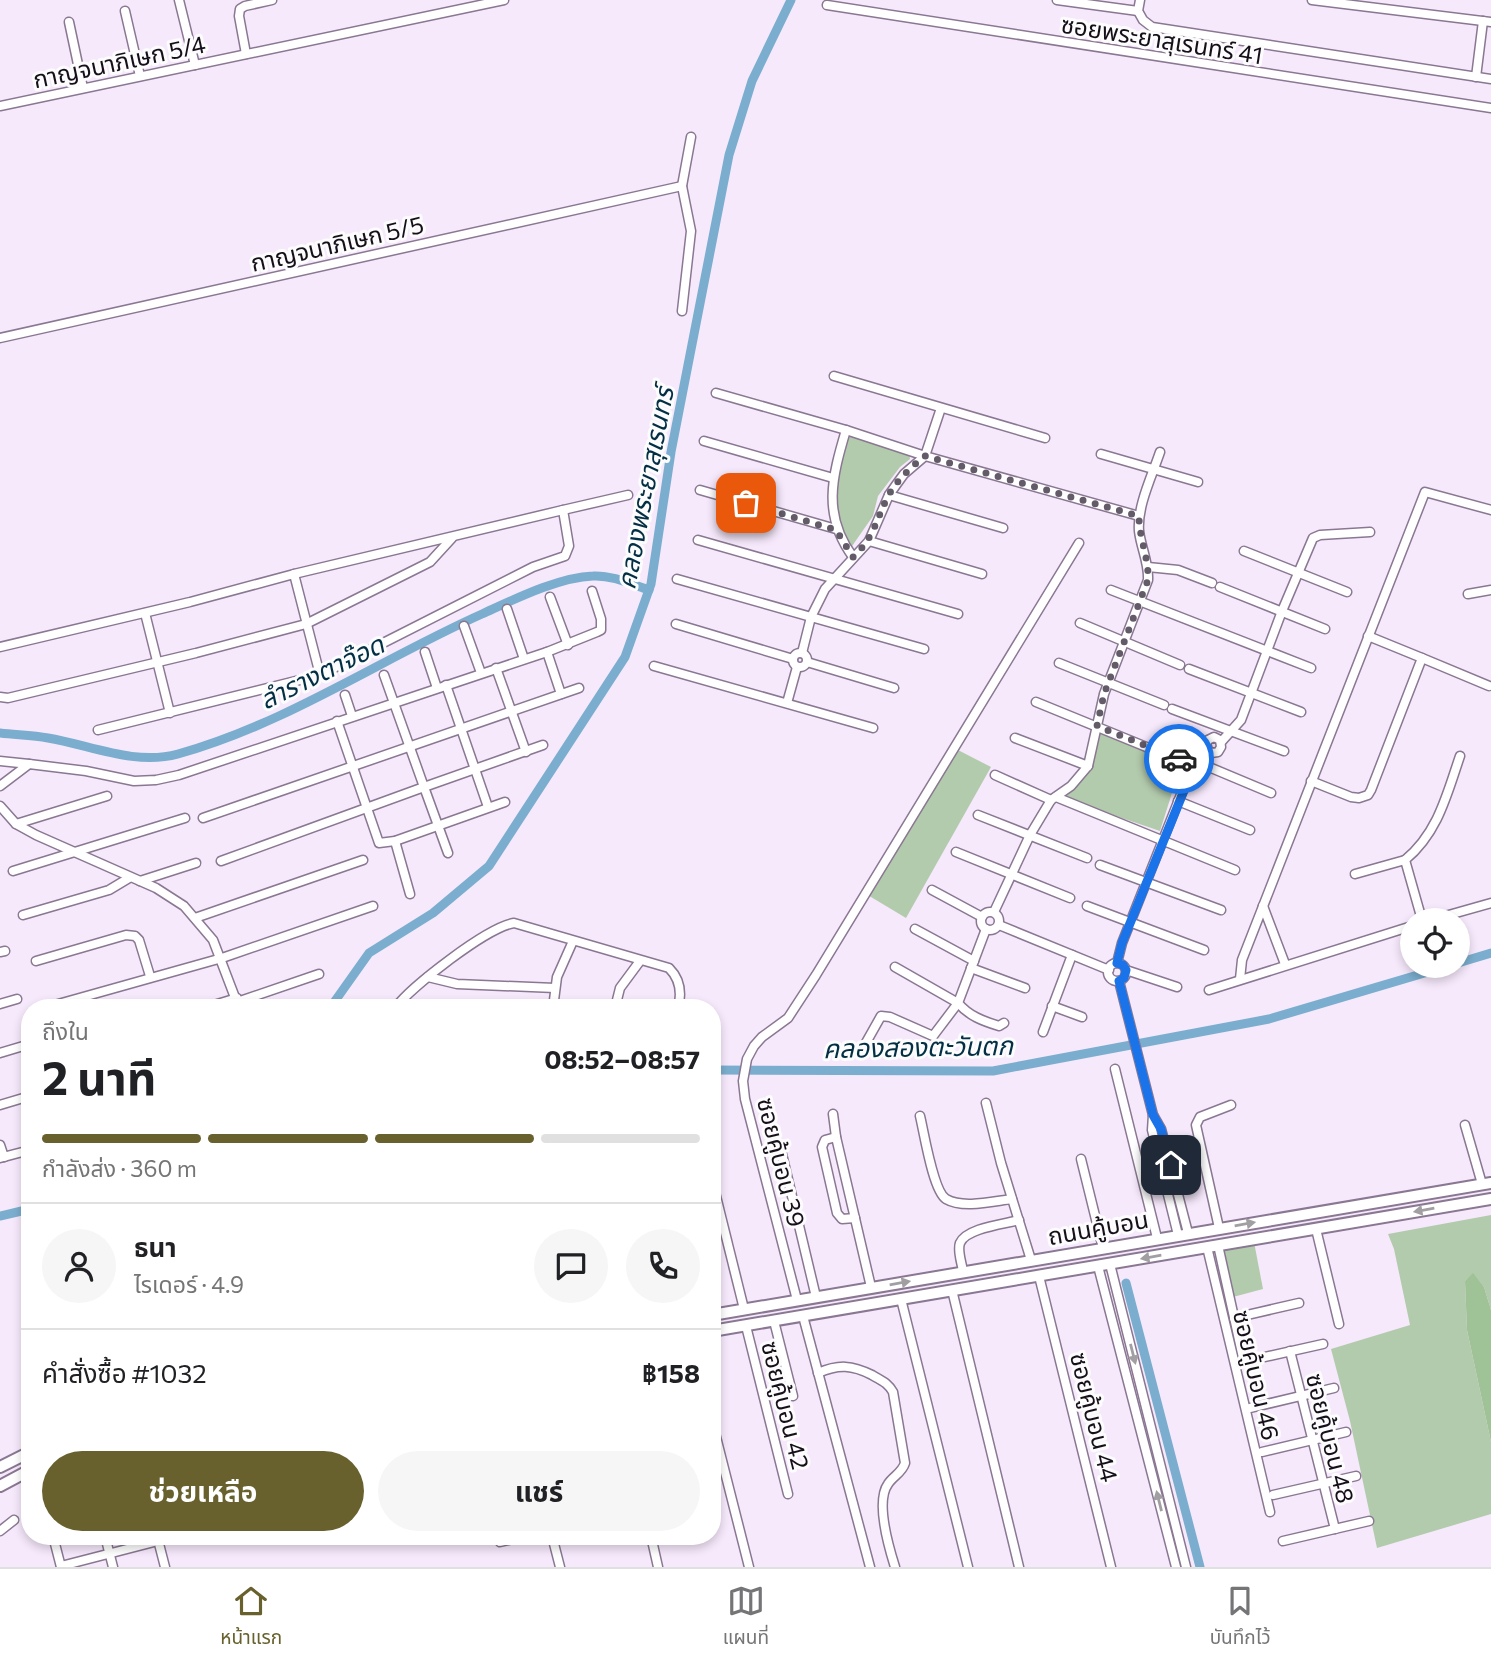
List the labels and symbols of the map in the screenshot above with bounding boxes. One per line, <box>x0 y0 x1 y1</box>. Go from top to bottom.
street label: ซอยพระยาสุเรนทร์ 41 <box>1059 9 1265 71</box>
street label: กาญจนาภิเษก 5/4 <box>30 29 208 93</box>
street label: กาญจนาภิเษก 5/5 <box>248 209 426 277</box>
water label: คลองพระยาสุเรนทร์ <box>609 378 682 592</box>
pin <box>716 473 776 533</box>
water label: ลำรางตาจ๊อด <box>254 627 389 714</box>
courier <box>1144 724 1214 794</box>
water label: คลองสองตะวันตก <box>823 1029 1014 1063</box>
street label: ซอยคู้บอน 39 <box>750 1094 812 1230</box>
pin <box>1141 1135 1201 1195</box>
street label: ถนนคู้บอน <box>1045 1204 1151 1252</box>
one-way arrow <box>1413 1205 1435 1216</box>
one-way arrow <box>1234 1218 1256 1229</box>
one-way arrow <box>1140 1252 1162 1263</box>
one-way arrow <box>889 1277 911 1288</box>
street label: ซอยคู้บอน 46 <box>1226 1307 1286 1443</box>
street label: ซอยคู้บอน 42 <box>754 1338 816 1473</box>
one-way arrow <box>1127 1343 1138 1365</box>
street label: ซอยคู้บอน 44 <box>1063 1349 1125 1485</box>
street label: ซอยคู้บอน 48 <box>1299 1370 1361 1506</box>
one-way arrow <box>1153 1490 1164 1512</box>

